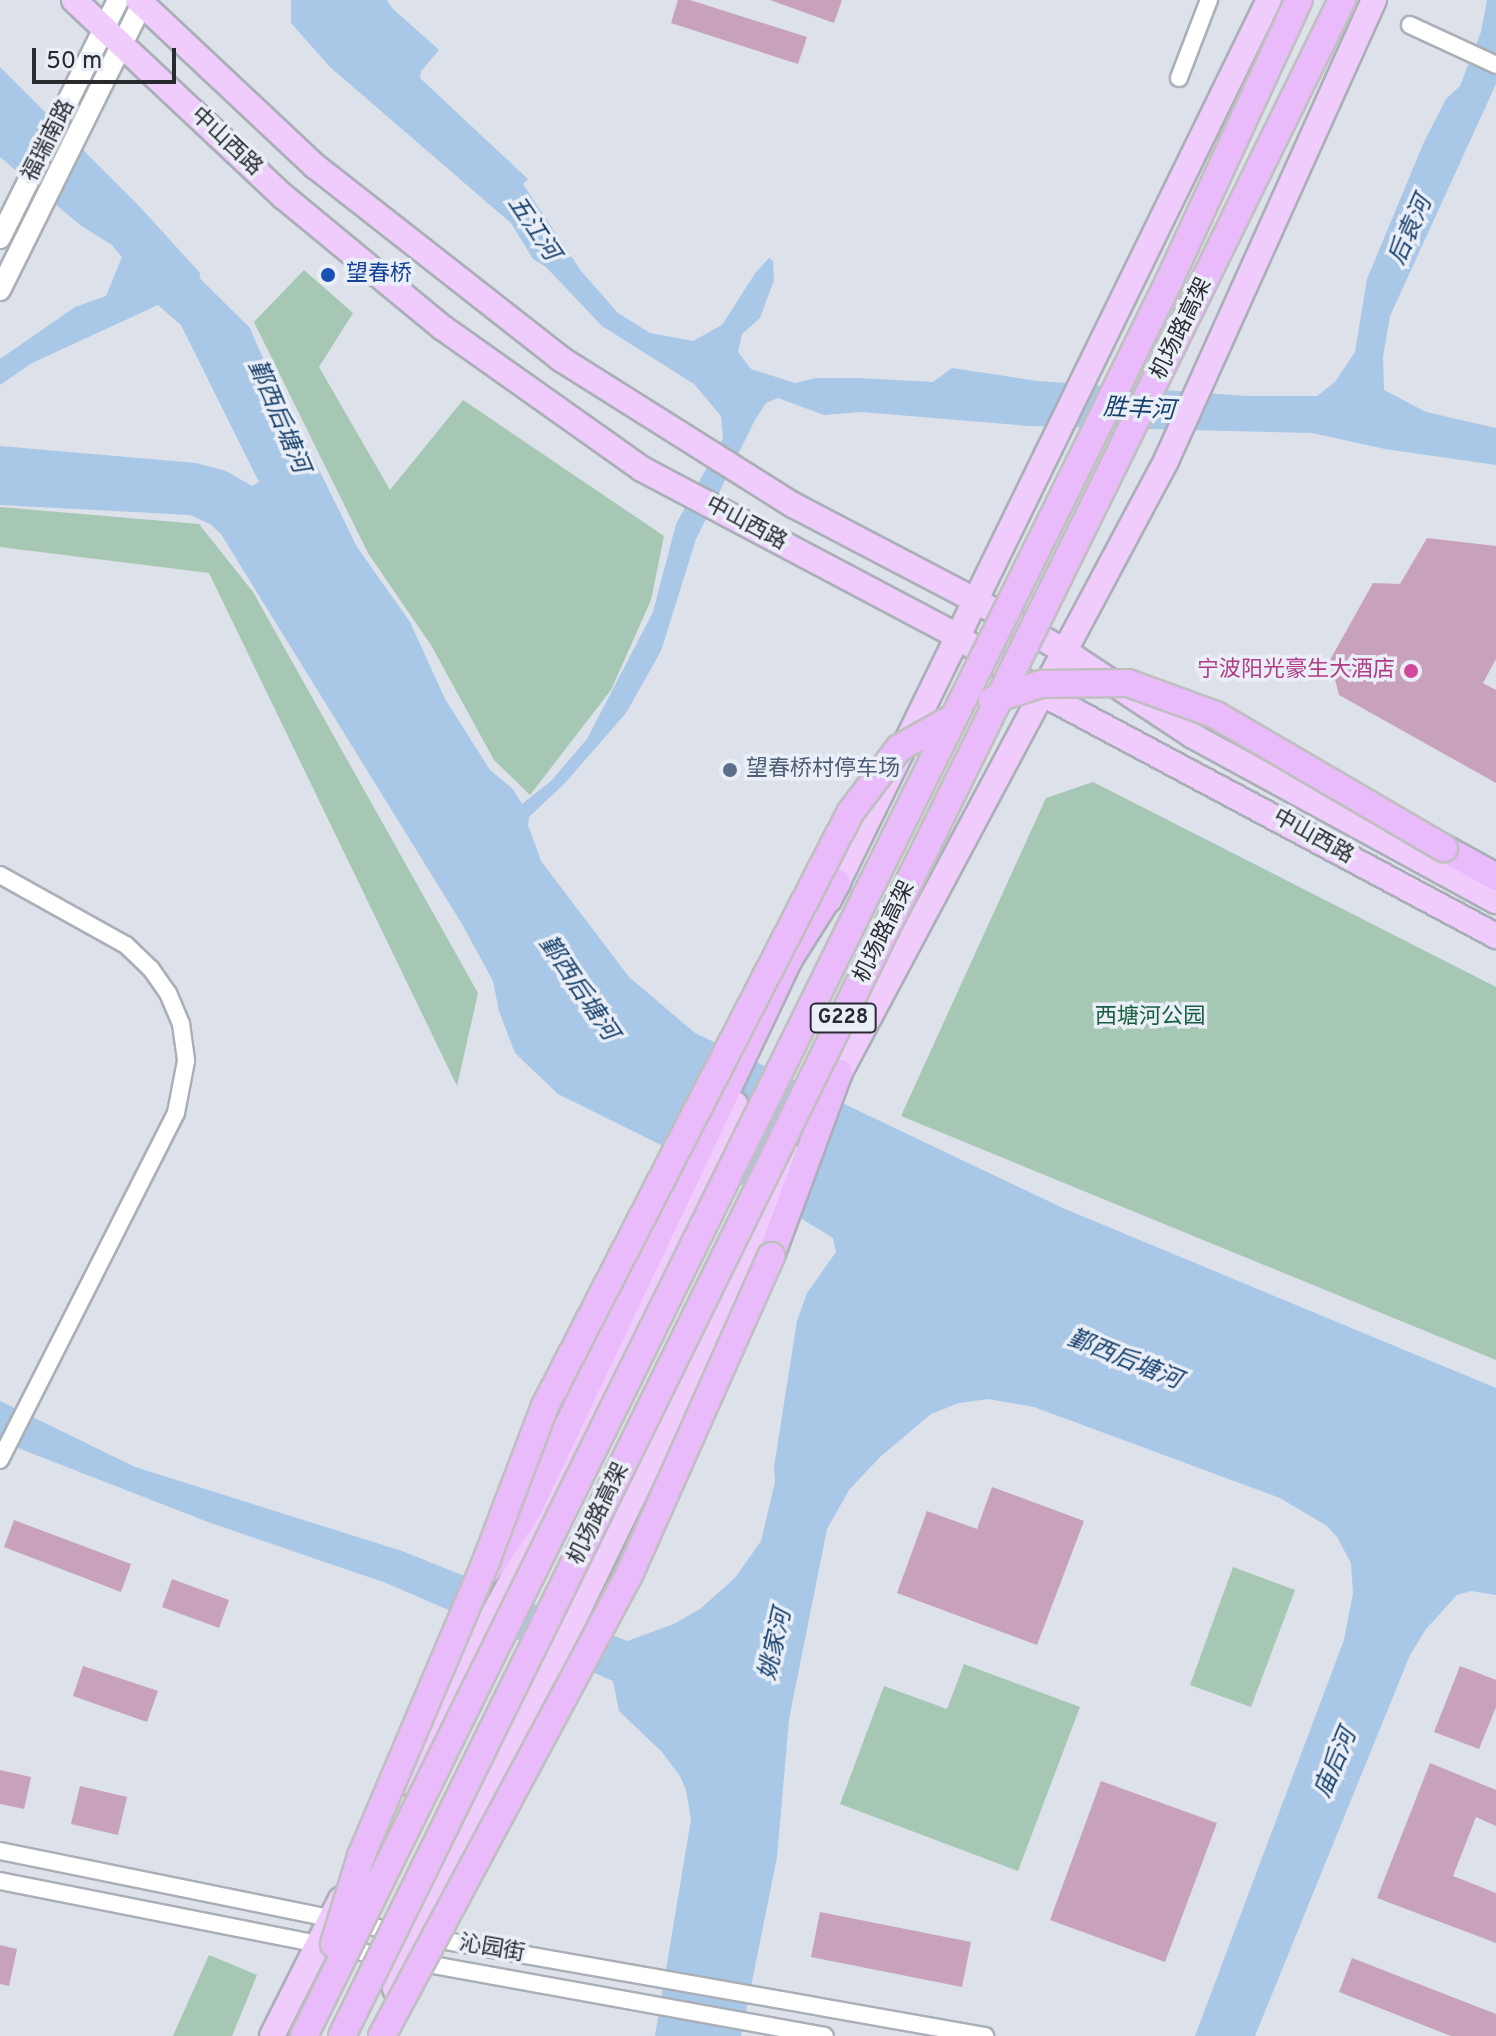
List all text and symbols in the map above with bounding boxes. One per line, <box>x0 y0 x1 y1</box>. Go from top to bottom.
scale bar <box>36 32 180 82</box>
text: 50 m <box>46 47 102 77</box>
street label: 福瑞南路 <box>17 96 81 186</box>
street label: 中山西路 <box>185 102 267 182</box>
water label: 五江河 <box>500 191 564 267</box>
water label: 后袁河 <box>1384 192 1440 270</box>
place label: 望春桥 <box>346 262 412 288</box>
marker: 望春桥 <box>317 264 339 286</box>
street label: 机场路高架 <box>1146 274 1218 384</box>
water label: 鄞西后塘河 <box>240 356 314 478</box>
water label: 胜丰河 <box>1102 395 1176 427</box>
street label: 中山西路 <box>701 492 791 556</box>
place label: 宁波阳光豪生大酒店 <box>1197 658 1395 684</box>
marker: 宁波阳光豪生大酒店 <box>1402 662 1420 680</box>
place label: 望春桥村停车场 <box>746 757 900 783</box>
marker: 望春桥村停车场 <box>721 761 739 779</box>
street label: 中山西路 <box>1268 804 1358 870</box>
street label: 机场路高架 <box>849 877 921 987</box>
water label: 鄞西后塘河 <box>532 931 622 1047</box>
road number: G228 <box>809 1002 877 1034</box>
park label: 西塘河公园 <box>1095 1005 1205 1031</box>
water label: 鄞西后塘河 <box>1063 1325 1185 1397</box>
street label: 机场路高架 <box>563 1459 635 1569</box>
water label: 姚家河 <box>755 1607 799 1683</box>
water label: 庙后河 <box>1310 1725 1364 1803</box>
street label: 沁园街 <box>457 1930 527 1968</box>

